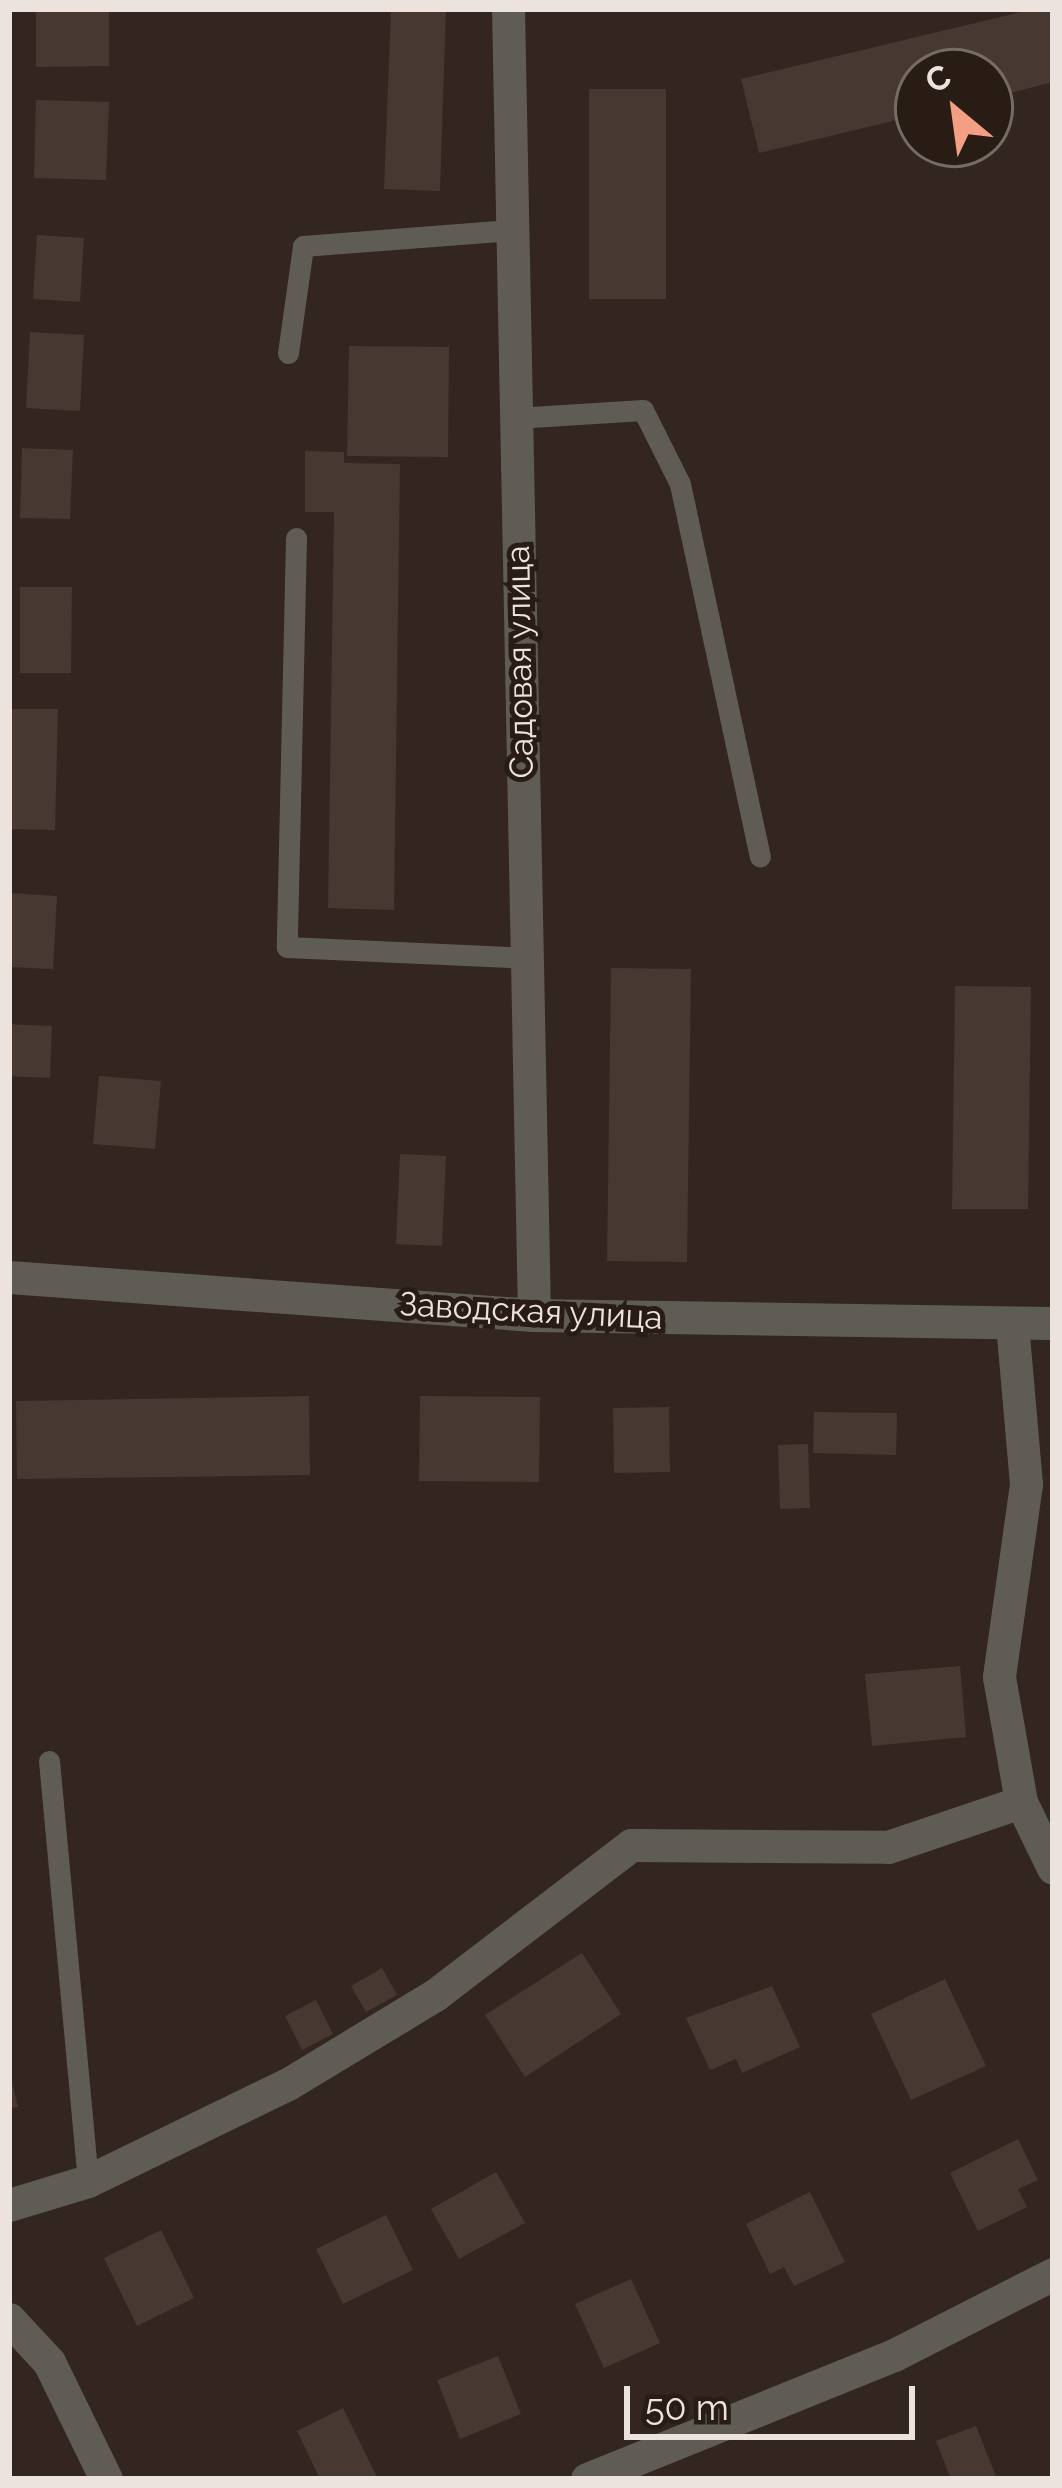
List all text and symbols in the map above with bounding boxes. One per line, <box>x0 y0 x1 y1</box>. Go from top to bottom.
north arrow <box>894 48 1014 168</box>
text: С <box>918 56 957 101</box>
street label: Садовая улица <box>498 545 542 779</box>
street label: Заводская улица <box>398 1284 664 1338</box>
scale bar <box>630 2362 921 2436</box>
text: 50 m <box>645 2386 729 2428</box>

